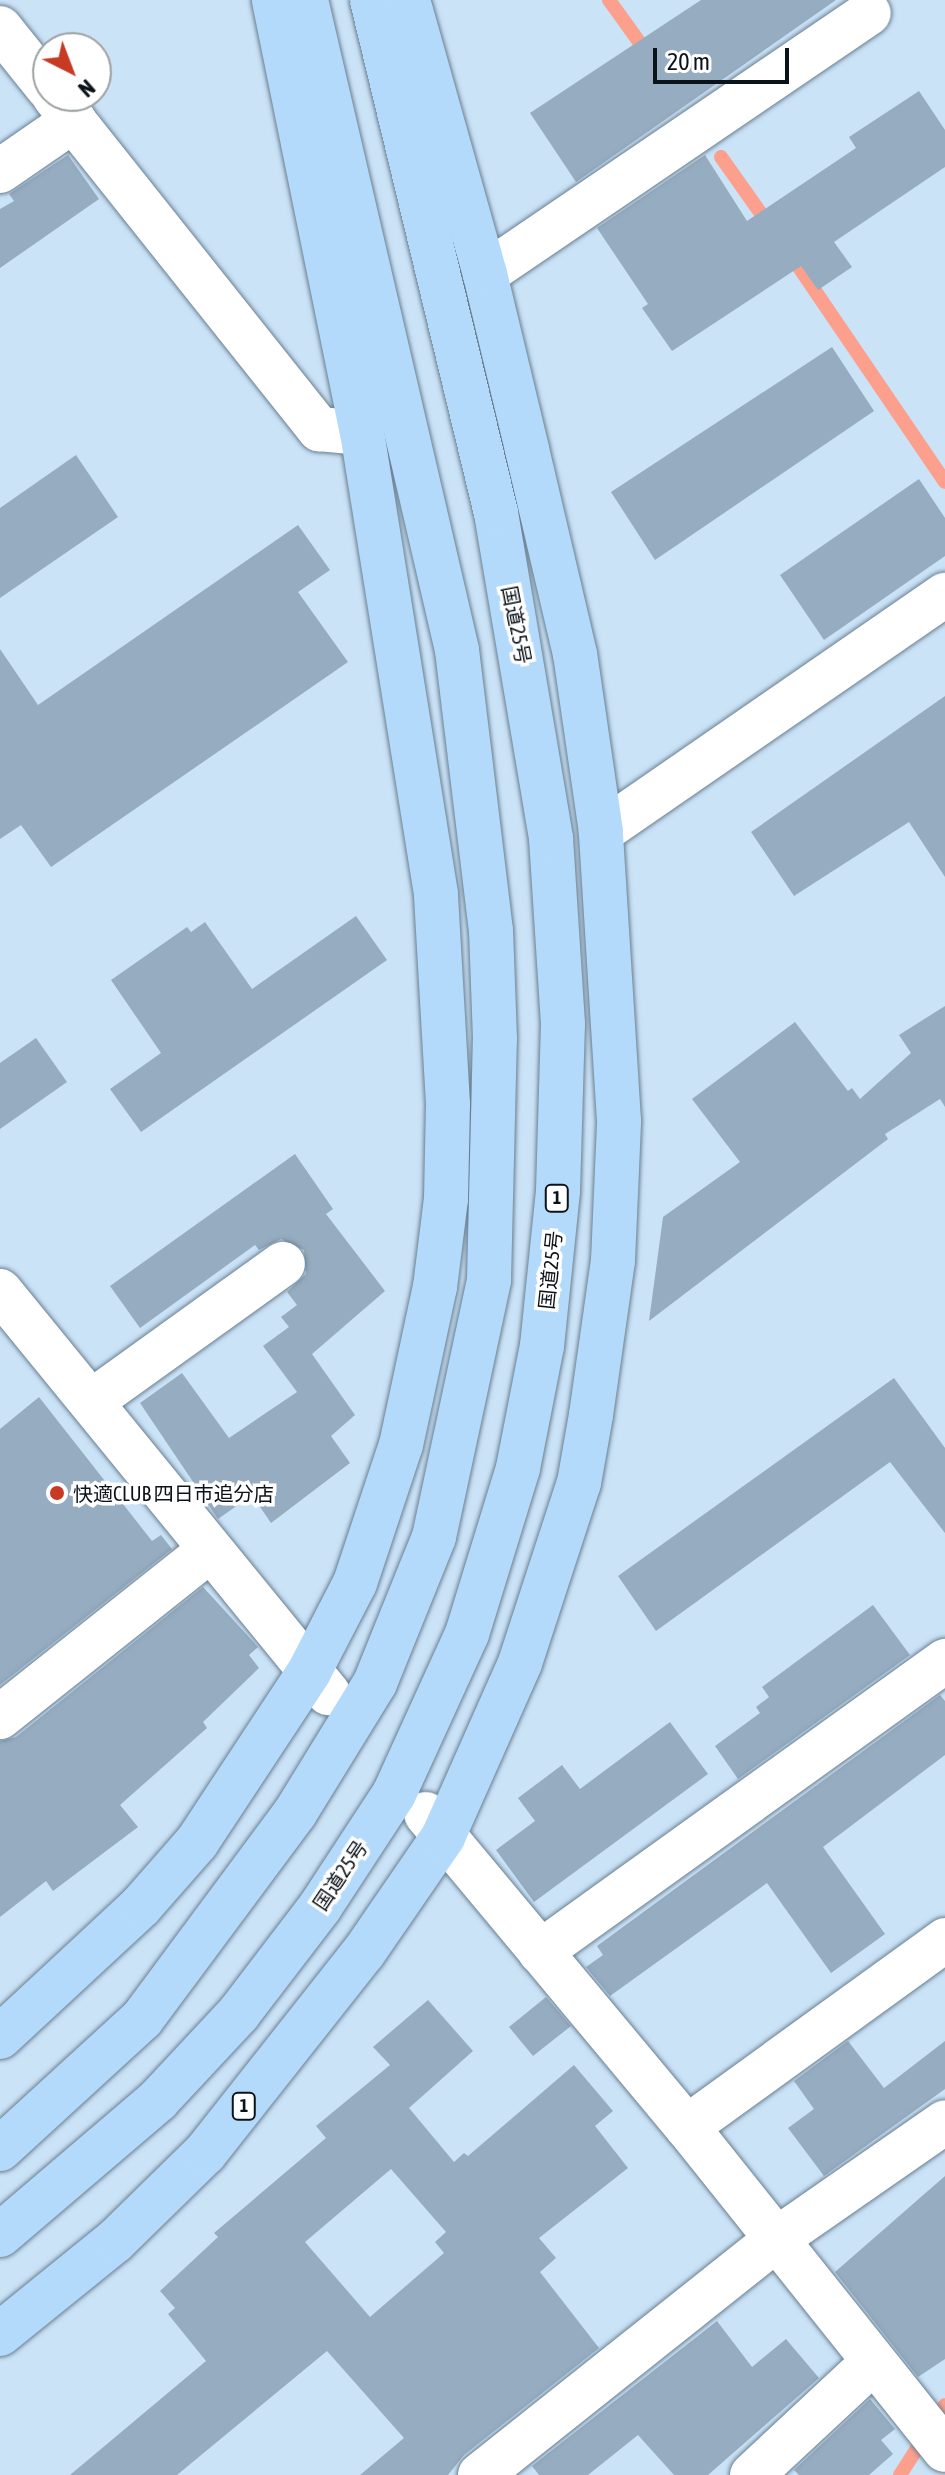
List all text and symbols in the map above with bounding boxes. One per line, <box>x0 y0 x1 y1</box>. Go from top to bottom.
north arrow <box>32 32 112 112</box>
scale bar <box>657 32 793 82</box>
text: 20 m <box>667 48 710 75</box>
text: N <box>73 74 100 102</box>
street label: 国道25号 <box>498 584 536 666</box>
road number: 1 <box>543 1184 571 1212</box>
street label: 国道25号 <box>534 1230 566 1310</box>
place label: 快適CLUB 四日市追分店 <box>73 1481 274 1505</box>
marker: 快適CLUB 四日市追分店 <box>48 1484 66 1502</box>
street label: 国道25号 <box>308 1836 372 1914</box>
road number: 1 <box>230 2092 258 2120</box>

